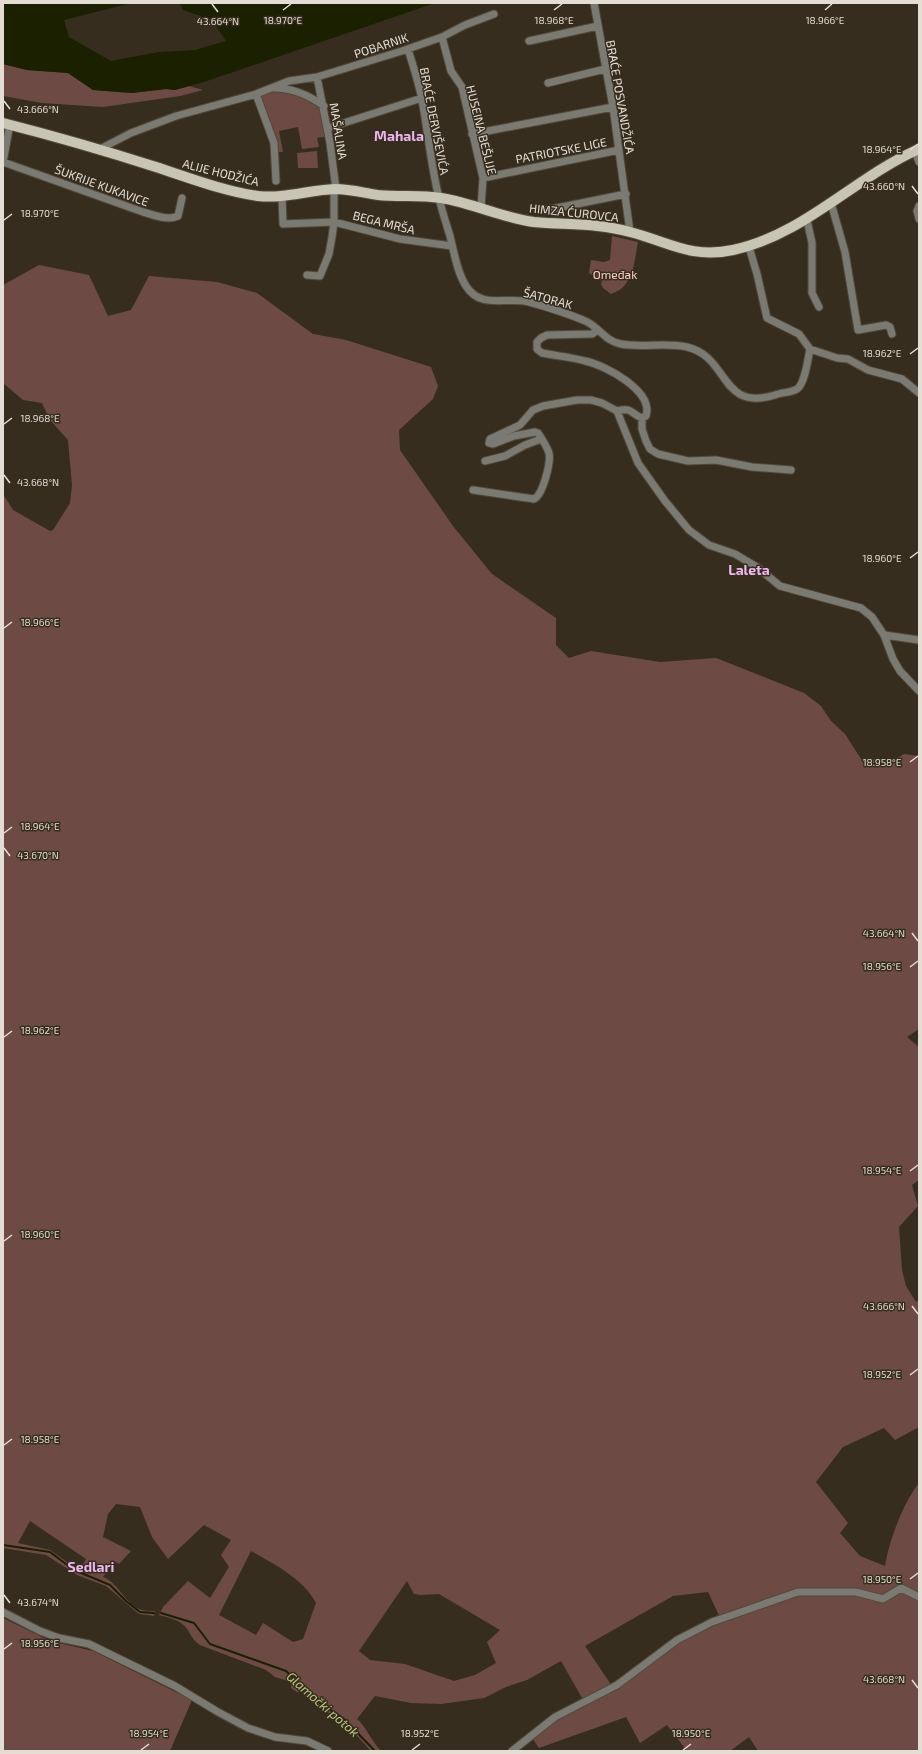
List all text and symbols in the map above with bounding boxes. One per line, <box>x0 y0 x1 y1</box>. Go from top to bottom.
text: 18.970°E <box>264 14 303 26</box>
text: 18.968°E <box>534 14 574 26</box>
text: 18.966°E <box>806 14 845 26</box>
text: 43.664°N <box>197 15 239 27</box>
street label: POBARNIK <box>352 30 410 60</box>
street label: BRAĆE POSVANDŽIĆA <box>604 39 638 156</box>
street label: BRAĆE DERVIŠEVIĆA <box>418 66 452 176</box>
street label: HUSEINA BEŠLIJE <box>464 84 500 177</box>
street label: MAŠALINA <box>328 102 350 161</box>
text: 43.666°N <box>17 103 59 115</box>
district label: Mahala <box>374 127 424 144</box>
street label: PATRIOTSKE LIGE <box>514 134 608 166</box>
text: 18.964°E <box>862 143 902 155</box>
street label: ALIJE HODŽIĆA <box>181 156 261 188</box>
street label: ŠUKRIJE KUKAVICE <box>53 161 151 209</box>
text: 43.660°N <box>863 180 905 192</box>
street label: HIMZA ĆUROVCA <box>528 200 620 224</box>
text: 18.970°E <box>21 207 60 219</box>
street label: BEGA MRŠA <box>351 208 417 237</box>
park label: Omeđak <box>593 267 637 281</box>
street label: ŠATORAK <box>522 285 574 311</box>
text: 18.962°E <box>863 347 902 359</box>
text: 18.968°E <box>20 412 60 424</box>
text: 43.668°N <box>17 476 59 488</box>
text: 18.960°E <box>862 552 902 564</box>
district label: Laleta <box>728 561 770 578</box>
text: 18.966°E <box>21 616 60 628</box>
text: 18.958°E <box>863 756 902 768</box>
text: 18.964°E <box>20 820 60 832</box>
text: 43.670°N <box>17 849 59 861</box>
text: 43.664°N <box>863 927 905 939</box>
text: 18.956°E <box>863 960 902 972</box>
text: 18.962°E <box>21 1024 60 1036</box>
text: 18.954°E <box>863 1164 902 1176</box>
text: 18.960°E <box>20 1228 60 1240</box>
text: 43.666°N <box>863 1300 905 1312</box>
text: 18.952°E <box>863 1368 902 1380</box>
text: 18.958°E <box>21 1433 60 1445</box>
district label: Sedlari <box>68 1558 114 1575</box>
text: 18.950°E <box>863 1573 902 1585</box>
text: 43.674°N <box>17 1596 59 1608</box>
text: 18.956°E <box>21 1637 60 1649</box>
water label: Glamočki potok <box>283 1668 363 1740</box>
text: 43.668°N <box>863 1673 905 1685</box>
text: 18.954°E <box>130 1727 169 1739</box>
text: 18.952°E <box>401 1727 440 1739</box>
text: 18.950°E <box>672 1727 711 1739</box>

